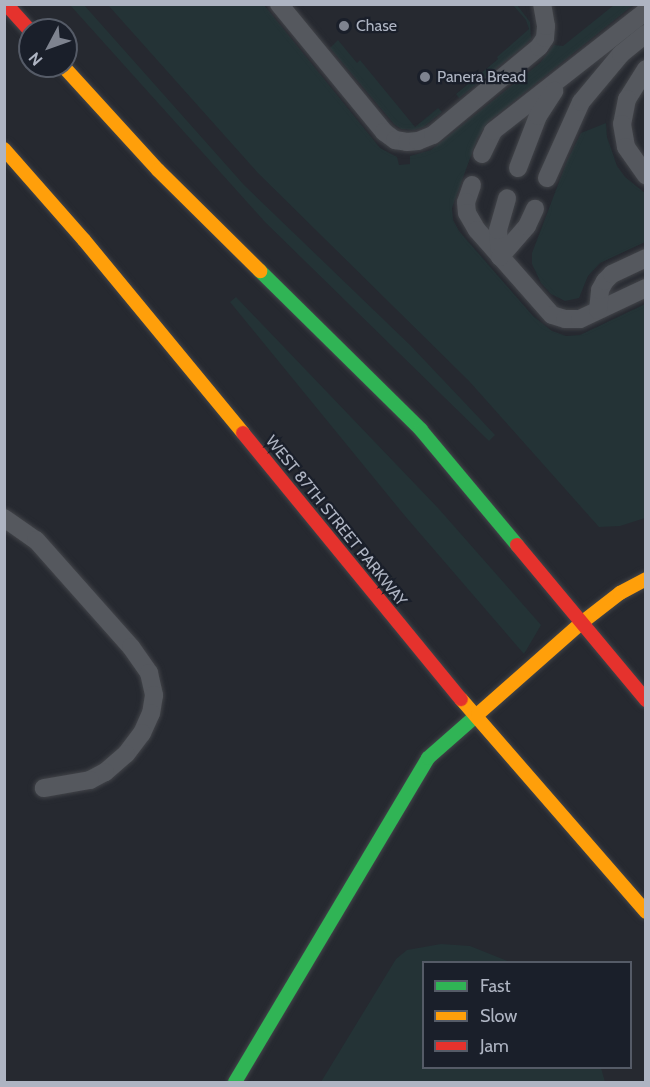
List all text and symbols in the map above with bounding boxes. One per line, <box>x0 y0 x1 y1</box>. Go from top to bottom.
place label: Chase <box>356 16 397 36</box>
north arrow <box>18 18 78 78</box>
marker: Chase <box>337 19 351 33</box>
text: N <box>25 48 46 69</box>
place label: Panera Bread <box>437 67 526 87</box>
marker: Panera Bread <box>418 70 432 84</box>
street label: WEST 87TH STREET PARKWAY <box>261 432 411 610</box>
legend <box>422 961 632 1069</box>
text: Fast <box>480 975 511 997</box>
text: Slow <box>480 1005 517 1027</box>
text: Jam <box>480 1035 509 1057</box>

